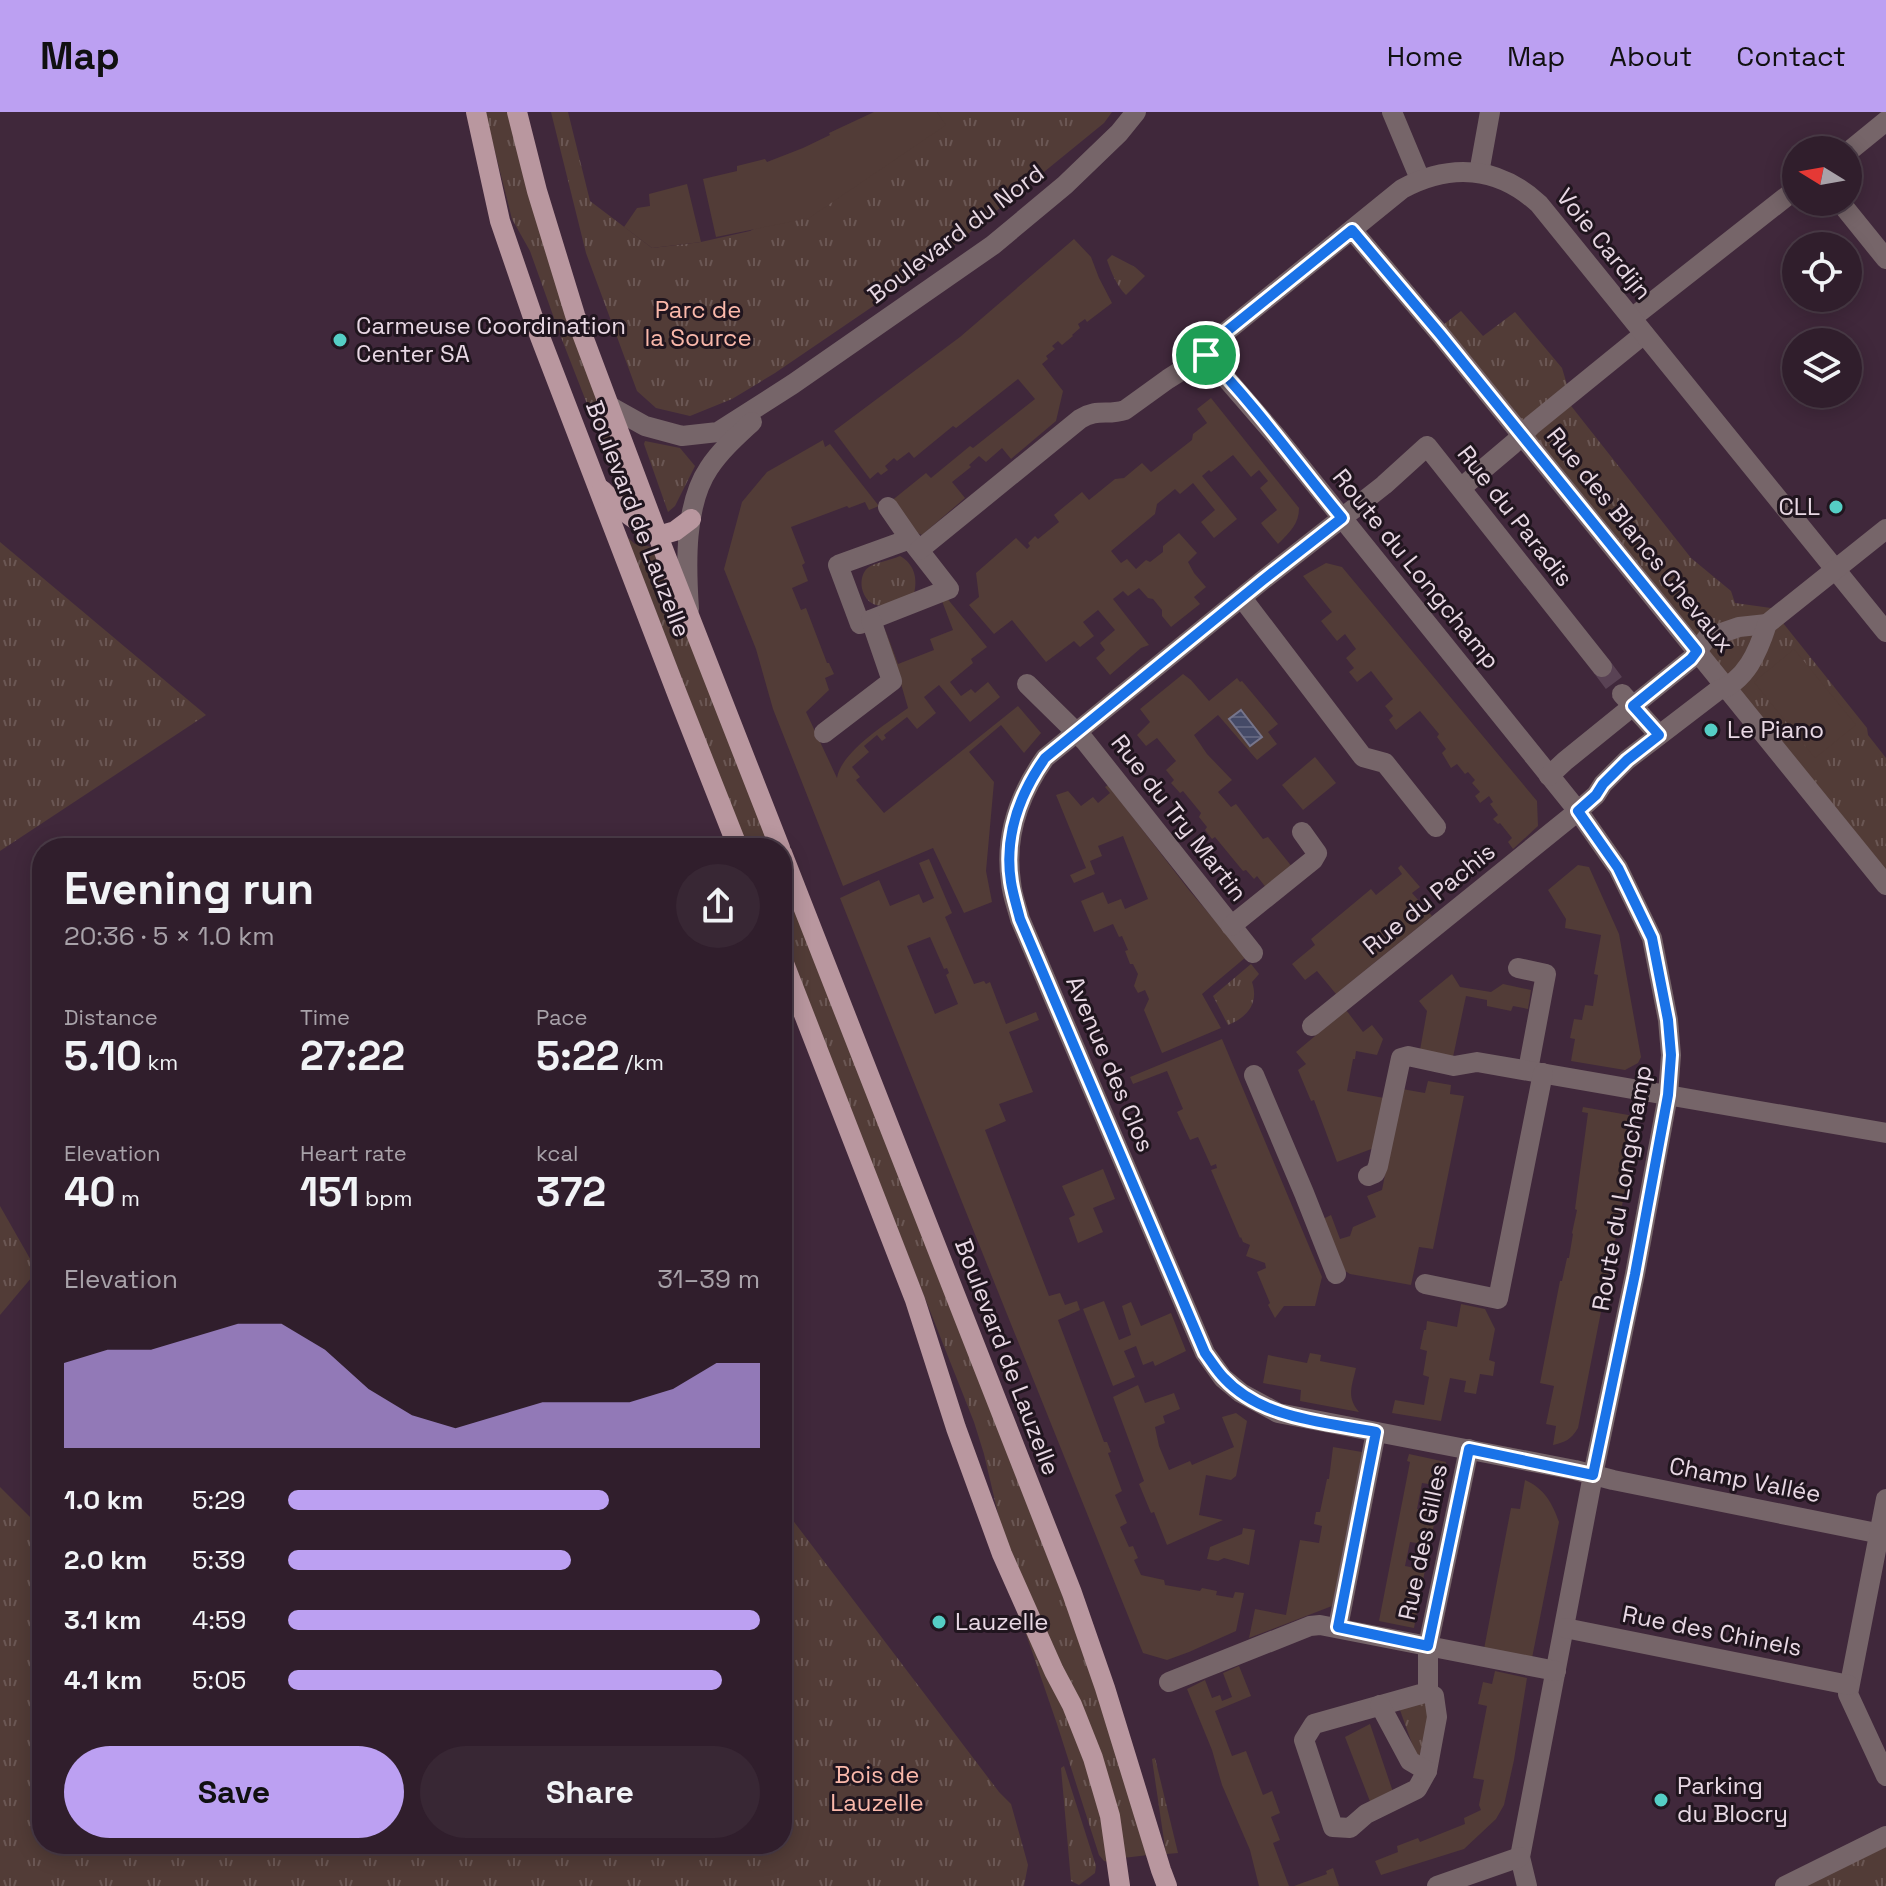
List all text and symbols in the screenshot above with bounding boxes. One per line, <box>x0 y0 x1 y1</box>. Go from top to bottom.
text: Map <box>40 32 120 80</box>
text: Home <box>1387 38 1463 74</box>
text: Map <box>1507 38 1565 74</box>
text: About <box>1609 38 1692 74</box>
text: Contact <box>1736 38 1846 74</box>
north arrow <box>1782 136 1862 216</box>
map controls <box>1782 136 1862 408</box>
street label: Boulevard du Nord <box>861 157 1050 310</box>
street label: Voie Cardijn <box>1550 182 1659 306</box>
button: locate <box>1782 232 1862 312</box>
park label: Parc de la Source <box>644 294 752 353</box>
place label: Carmeuse Coordination Center SA <box>356 310 626 369</box>
pin <box>1172 321 1240 389</box>
button: layers <box>1782 328 1862 408</box>
marker: Carmeuse Coordination Center SA <box>331 331 349 349</box>
icon: arrive <box>1184 333 1228 377</box>
street label: Boulevard de Lauzelle <box>579 396 698 642</box>
street label: Rue des Blancs Chevaux <box>1540 421 1741 659</box>
street label: Rue du Paradis <box>1451 439 1580 592</box>
street label: Route du Longchamp <box>1326 462 1507 675</box>
place label: CLL <box>1778 491 1820 522</box>
marker: CLL <box>1827 498 1845 516</box>
place label: Le Piano <box>1727 714 1824 745</box>
marker: Le Piano <box>1702 721 1720 739</box>
street label: Rue du Try Martin <box>1105 728 1254 907</box>
street label: Rue du Pachis <box>1356 836 1501 962</box>
text: Evening run <box>64 861 314 917</box>
button: share <box>676 864 760 948</box>
text: 20:36 · 5 × 1.0 km <box>64 919 275 953</box>
street label: Avenue des Clos <box>1059 971 1161 1156</box>
text: Distance <box>64 1003 158 1031</box>
text: Time <box>300 1003 350 1031</box>
text: Pace <box>536 1003 588 1031</box>
text: 5.10 <box>64 1031 142 1082</box>
text: 27:22 <box>300 1031 405 1082</box>
text: 5:22 <box>536 1031 619 1082</box>
text: km <box>142 1048 178 1076</box>
text: /km <box>619 1048 664 1076</box>
street label: Route du Longchamp <box>1585 1063 1658 1313</box>
text: Elevation <box>64 1139 160 1167</box>
text: Heart rate <box>300 1139 407 1167</box>
text: kcal <box>536 1139 578 1167</box>
text: 40 <box>64 1167 115 1218</box>
text: 151 <box>300 1167 359 1218</box>
text: 372 <box>536 1167 606 1218</box>
text: m <box>115 1184 140 1212</box>
text: bpm <box>359 1184 412 1212</box>
street label: Boulevard de Lauzelle <box>948 1234 1067 1480</box>
text: Elevation <box>64 1262 178 1296</box>
text: 31–39 m <box>657 1262 760 1296</box>
street label: Champ Vallée <box>1667 1450 1824 1509</box>
street label: Rue des Gilles <box>1391 1461 1454 1623</box>
text: 1.0 km <box>64 1483 144 1517</box>
text: 5:29 <box>192 1483 246 1517</box>
text: 2.0 km <box>64 1543 147 1577</box>
text: 5:39 <box>192 1543 246 1577</box>
street label: Rue des Chinels <box>1620 1598 1804 1663</box>
text: 3.1 km <box>64 1603 141 1637</box>
text: 4:59 <box>192 1603 246 1637</box>
place label: Lauzelle <box>955 1606 1049 1637</box>
marker: Lauzelle <box>930 1613 948 1631</box>
text: 4.1 km <box>64 1663 142 1697</box>
text: 5:05 <box>192 1663 246 1697</box>
button: Save <box>64 1746 404 1838</box>
button: Share <box>420 1746 760 1838</box>
park label: Bois de Lauzelle <box>830 1759 924 1818</box>
place label: Parking du Blocry <box>1677 1770 1788 1829</box>
marker: Parking du Blocry <box>1652 1791 1670 1809</box>

